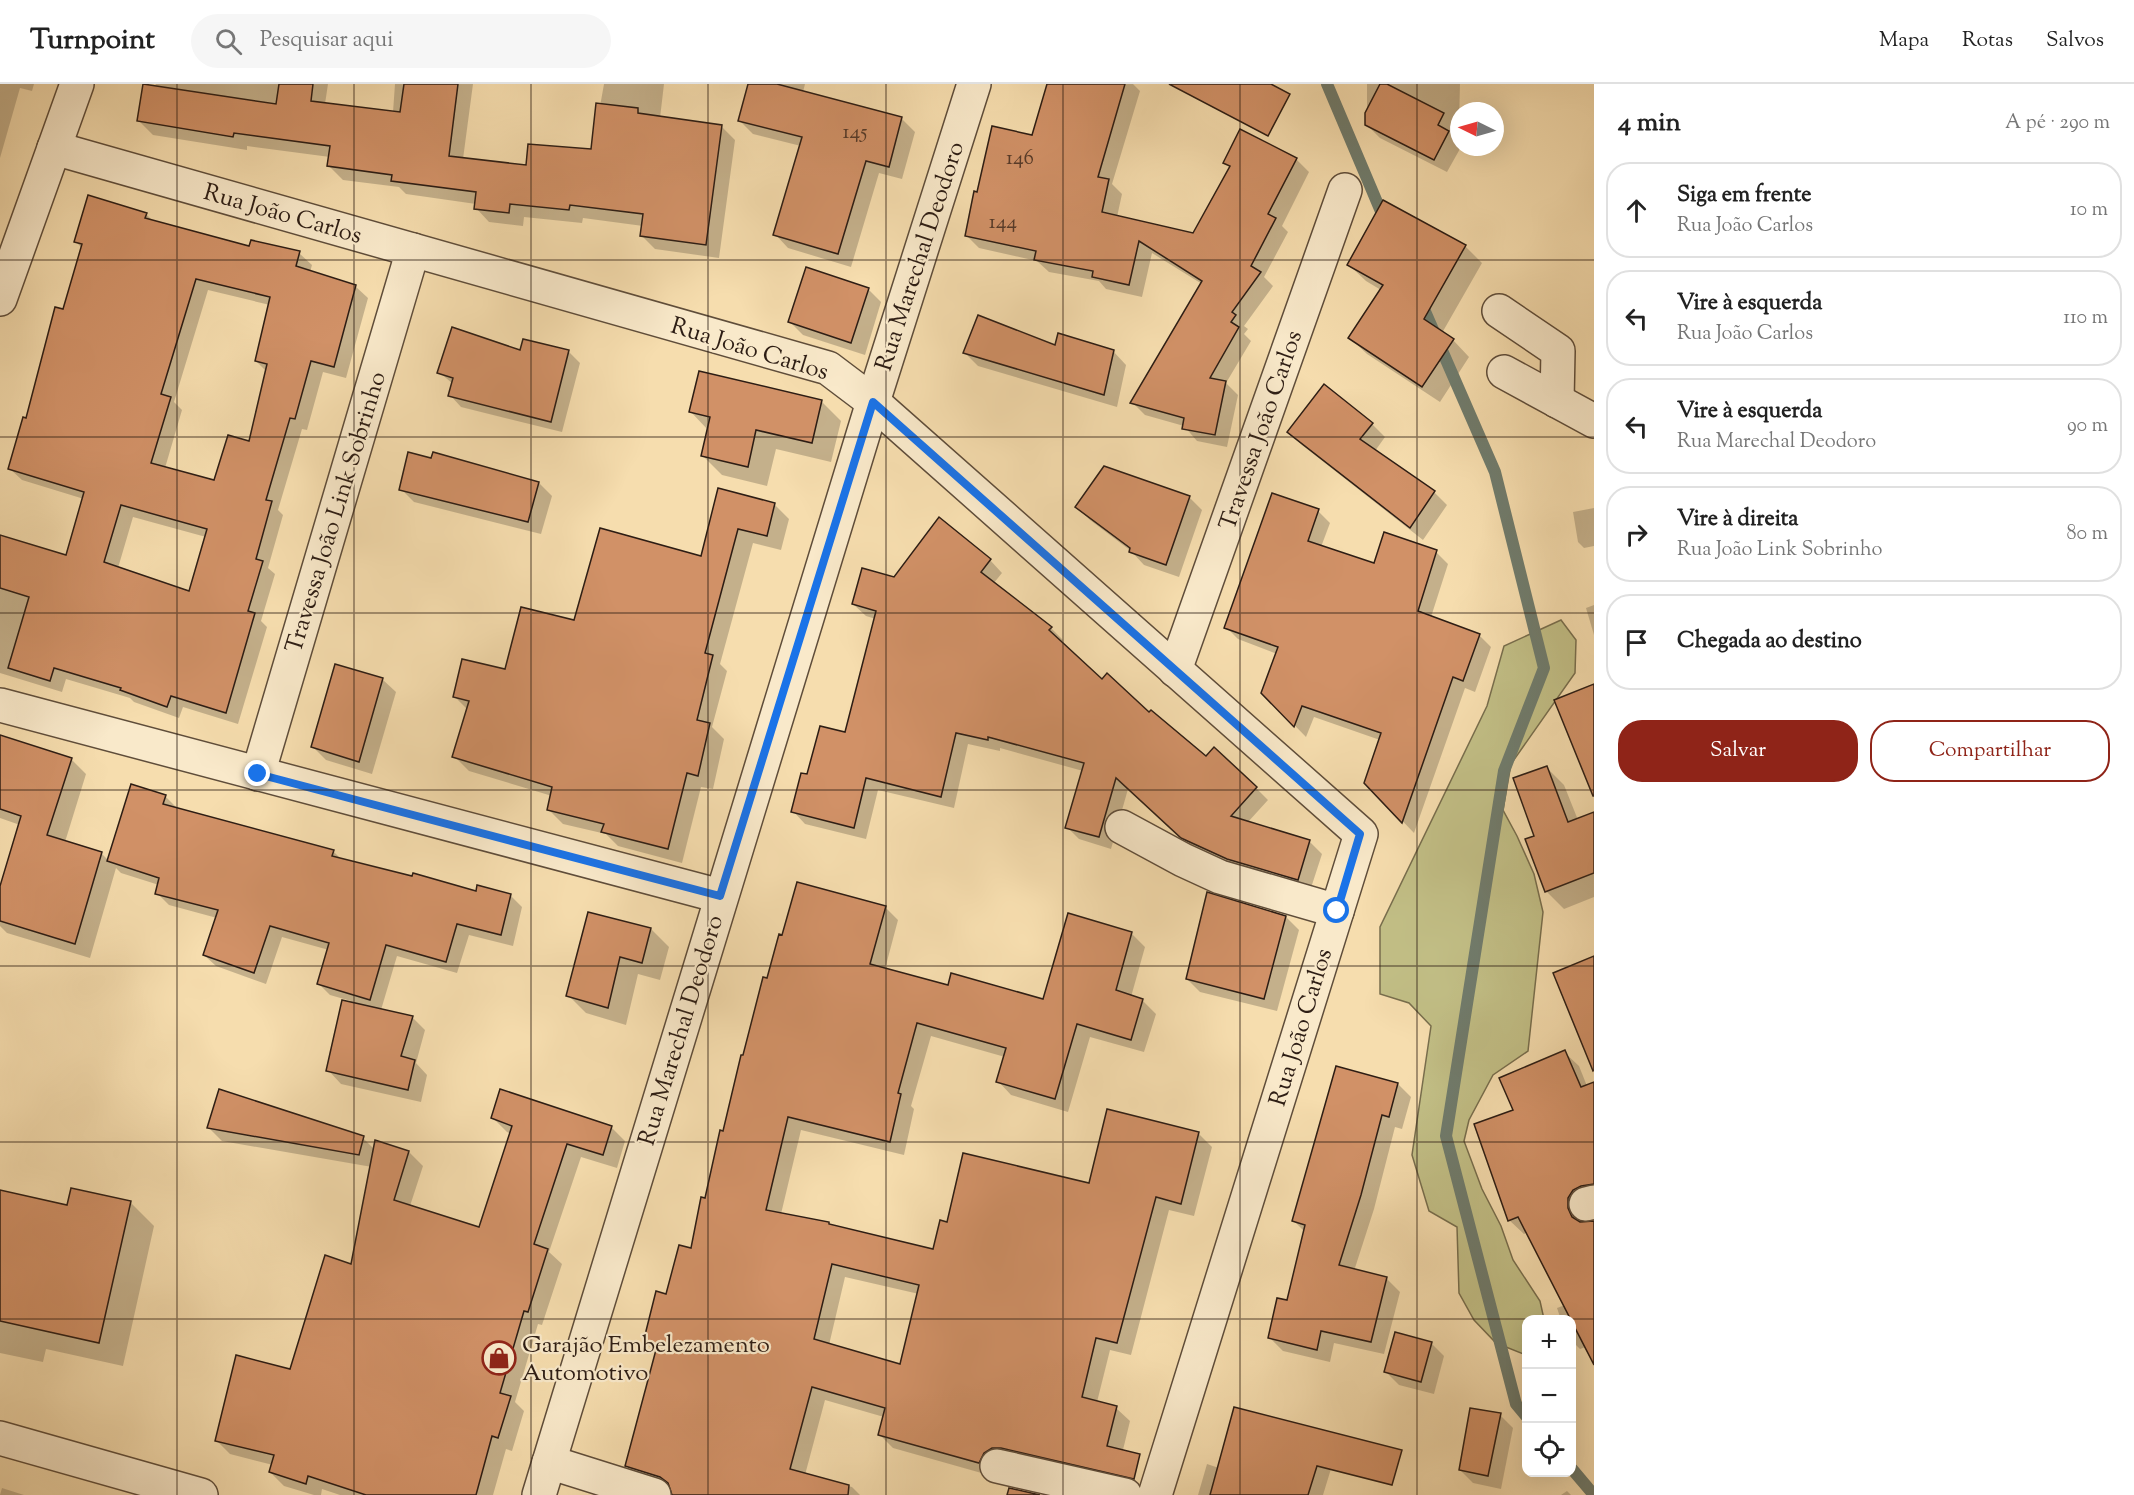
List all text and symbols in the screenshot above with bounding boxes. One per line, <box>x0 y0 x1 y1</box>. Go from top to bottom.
search box <box>191 14 611 68</box>
text: Turnpoint <box>30 21 155 61</box>
icon: search <box>212 25 245 58</box>
text: Pesquisar aqui <box>260 25 393 57</box>
text: Mapa <box>1879 26 1929 56</box>
text: Rotas <box>1962 26 2013 56</box>
text: Salvos <box>2046 26 2104 56</box>
north arrow <box>1450 102 1504 156</box>
text: 4 min <box>1618 105 1681 142</box>
text: A pé · 290 m <box>2005 109 2110 138</box>
house number: 145 <box>843 118 867 148</box>
street label: Rua Marechal Deodoro <box>868 138 974 376</box>
house number: 146 <box>1006 144 1034 174</box>
street label: Rua João Carlos <box>199 176 366 254</box>
text: Siga em frente <box>1677 180 1812 212</box>
icon: ahead <box>1620 194 1653 227</box>
text: 10 m <box>2070 196 2108 225</box>
house number: 144 <box>989 208 1017 238</box>
text: Rua João Carlos <box>1677 212 1813 241</box>
text: Vire à esquerda <box>1677 288 1822 320</box>
icon: left <box>1620 302 1653 335</box>
text: 110 m <box>2063 304 2108 333</box>
street label: Rua João Carlos <box>666 310 832 390</box>
text: Rua João Carlos <box>1677 320 1813 349</box>
street label: Travessa João Carlos <box>1212 326 1312 535</box>
street label: Travessa João Link Sobrinho <box>278 368 396 657</box>
text: Vire à esquerda <box>1677 396 1822 428</box>
icon: left <box>1620 410 1653 443</box>
text: 90 m <box>2067 412 2108 441</box>
text: Rua Marechal Deodoro <box>1677 428 1876 457</box>
text: Vire à direita <box>1677 504 1799 536</box>
icon: right <box>1620 518 1653 551</box>
text: 80 m <box>2067 520 2108 549</box>
text: Rua João Link Sobrinho <box>1677 536 1882 565</box>
icon: arrive <box>1620 626 1653 659</box>
text: Chegada ao destino <box>1677 626 1862 658</box>
button: Salvar <box>1618 720 1858 782</box>
button: Compartilhar <box>1870 720 2110 782</box>
route end <box>244 760 270 786</box>
route start <box>1323 897 1349 923</box>
street label: Rua Marechal Deodoro <box>631 911 733 1150</box>
street label: Rua João Carlos <box>1262 945 1342 1111</box>
map controls <box>1522 1315 1576 1477</box>
button: + <box>1522 1315 1576 1369</box>
place label: Garajão Embelezamento Automotivo <box>522 1329 770 1391</box>
shop icon: Garajão Embelezamento Automotivo <box>481 1340 517 1376</box>
button: − <box>1522 1369 1576 1423</box>
button: locate <box>1522 1423 1576 1477</box>

